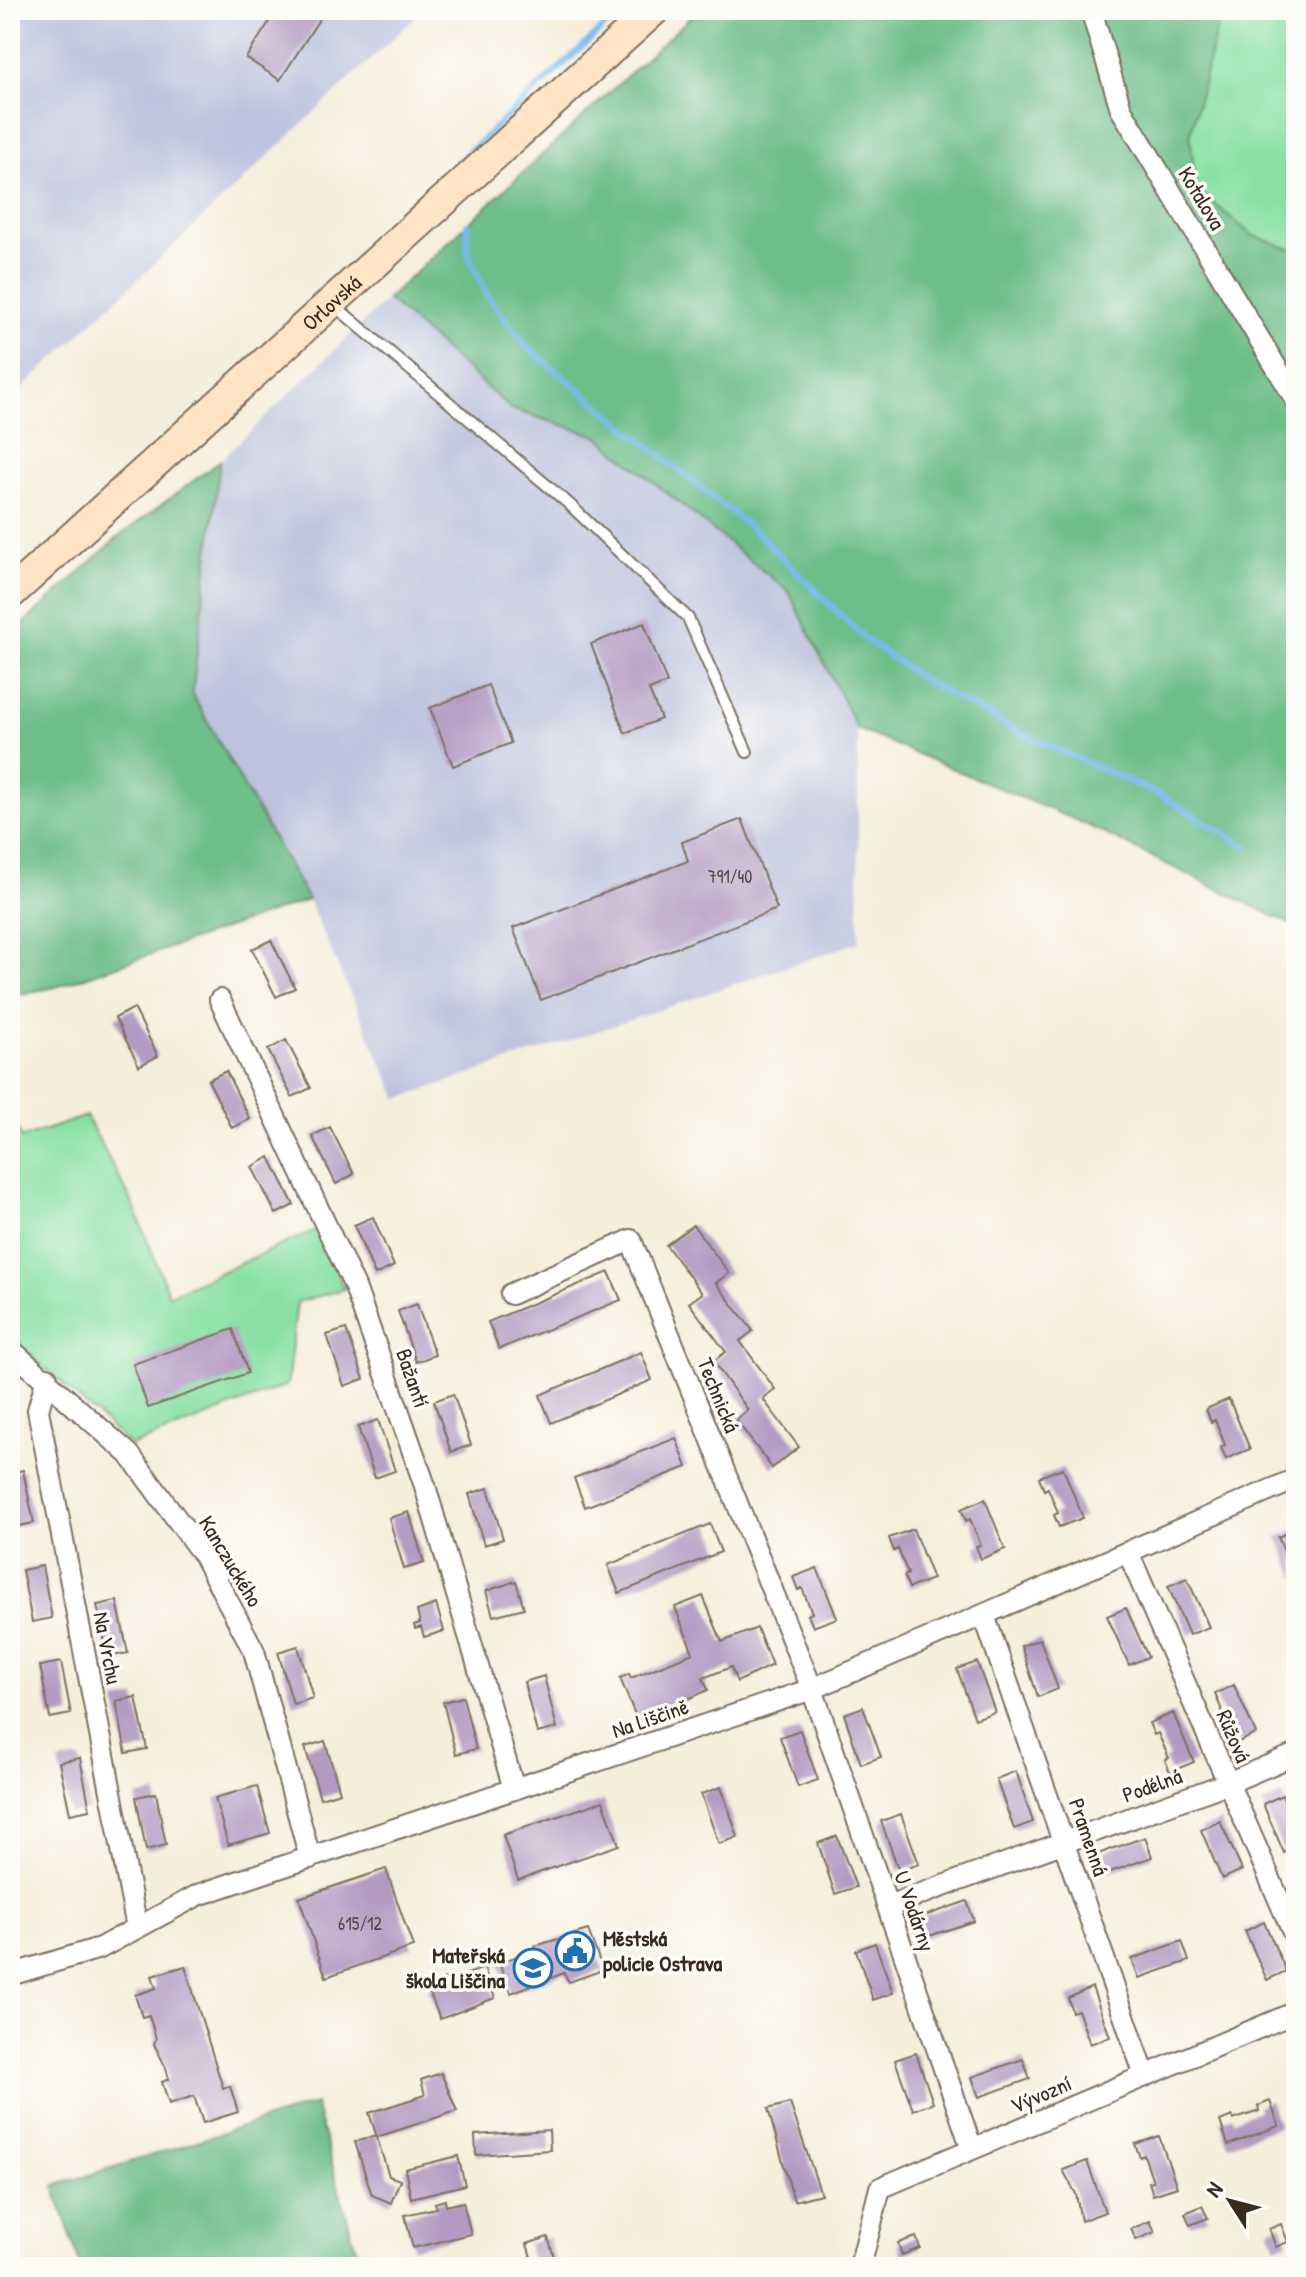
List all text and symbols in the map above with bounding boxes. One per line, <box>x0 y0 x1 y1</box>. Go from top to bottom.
street label: Kotalova <box>1171 161 1233 235</box>
street label: Orlovská <box>295 267 368 337</box>
house number: 791/40 <box>708 864 752 889</box>
street label: Bažantí <box>389 1345 437 1411</box>
street label: Technická <box>690 1353 748 1437</box>
street label: Kanczuckého <box>192 1510 270 1612</box>
street label: Na Vrchu <box>86 1609 130 1687</box>
street label: Na Liščině <box>608 1691 693 1745</box>
street label: Růžová <box>1210 1705 1259 1767</box>
street label: Podélná <box>1118 1760 1186 1810</box>
street label: Pramenná <box>1062 1794 1116 1880</box>
street label: U Vodárny <box>887 1867 943 1955</box>
house number: 615/12 <box>338 1911 383 1936</box>
place label: Městská policie Ostrava <box>603 1923 723 1979</box>
public building icon: Městská policie Ostrava <box>554 1930 596 1972</box>
place label: Mateřská škola Liščina <box>405 1940 505 1995</box>
school or university icon: Mateřská škola Liščina <box>512 1947 554 1989</box>
street label: Vývozní <box>1006 2068 1076 2120</box>
north arrow <box>1190 2161 1270 2241</box>
text: N <box>1198 2175 1230 2203</box>

